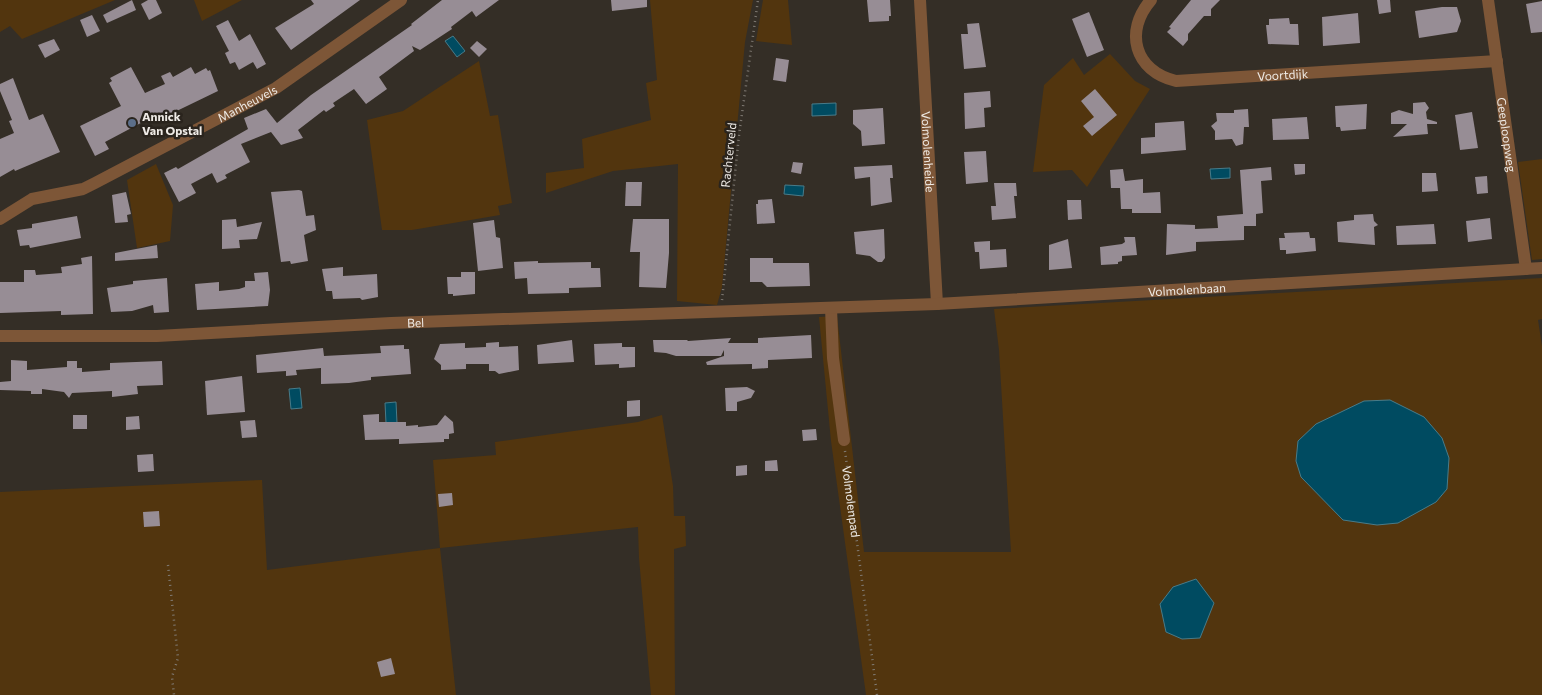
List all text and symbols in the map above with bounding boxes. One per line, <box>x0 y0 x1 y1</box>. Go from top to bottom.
street label: Voortdijk <box>1257 66 1309 83</box>
street label: Manheuvels <box>215 82 279 124</box>
street label: Geeploopweg <box>1495 96 1519 173</box>
place label: Annick Van Opstal <box>142 109 202 137</box>
street label: Volmolenheide <box>919 111 938 193</box>
marker: Annick Van Opstal <box>126 117 138 129</box>
street label: Rachterveld <box>718 122 738 188</box>
street label: Volmolenbaan <box>1147 280 1226 298</box>
street label: Bel <box>407 315 424 329</box>
street label: Volmolenpad <box>840 465 863 538</box>

